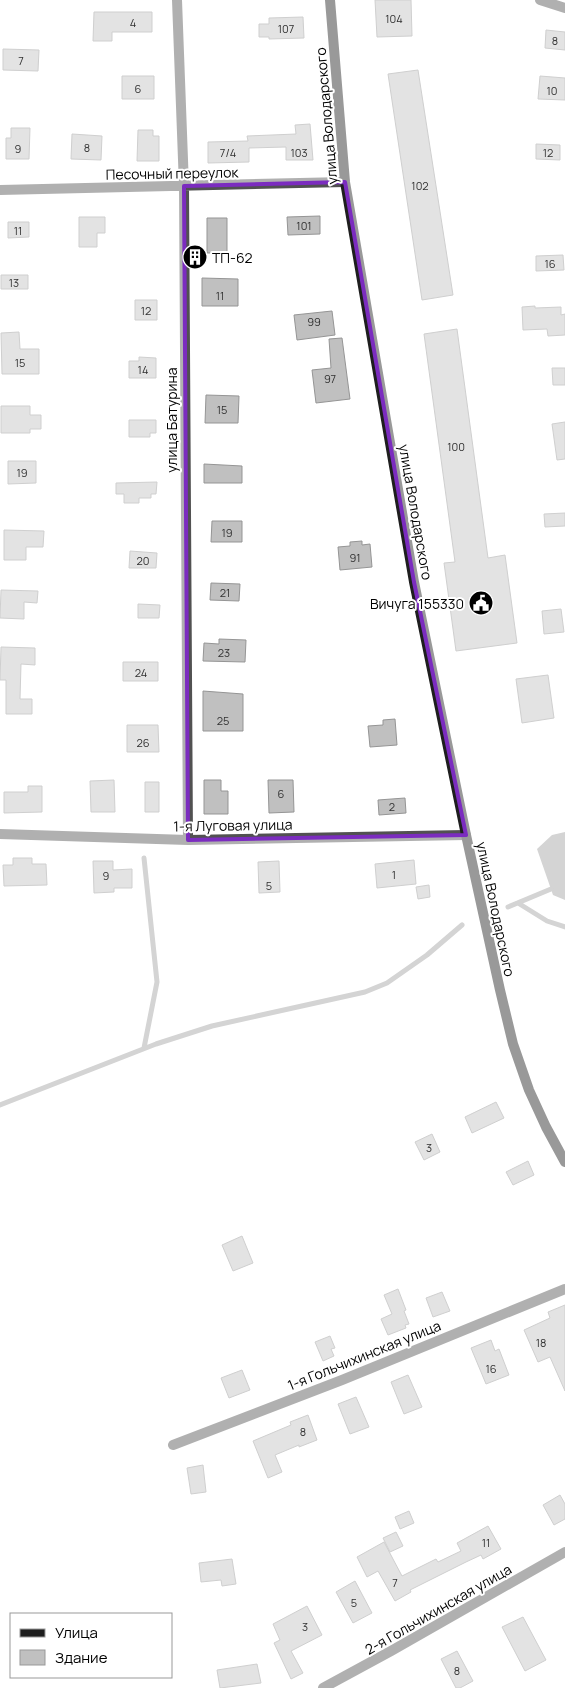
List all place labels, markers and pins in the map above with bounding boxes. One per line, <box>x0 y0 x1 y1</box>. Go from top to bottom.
building icon: ТП-62 <box>182 244 208 270</box>
place label: ТП-62 <box>212 248 253 267</box>
public building icon: Вичуга 155330 <box>468 590 494 616</box>
place label: Вичуга 155330 <box>370 594 464 613</box>

